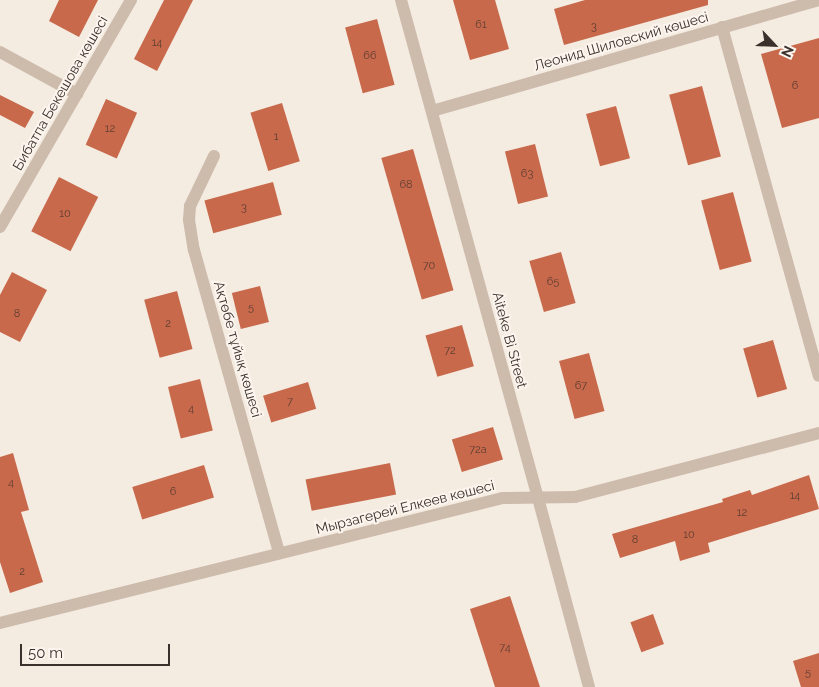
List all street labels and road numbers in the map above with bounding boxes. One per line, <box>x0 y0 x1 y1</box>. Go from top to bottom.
street label: Леонид Шиловский көшесі <box>532 8 710 74</box>
street label: Бибатпа Бекешова көшесі <box>9 13 111 173</box>
street label: Ақтөбе тұйық көшесі <box>211 279 265 419</box>
street label: Aiteke Bi Street <box>489 290 531 390</box>
street label: Мырзагерей Елкеев көшесі <box>314 477 496 537</box>

